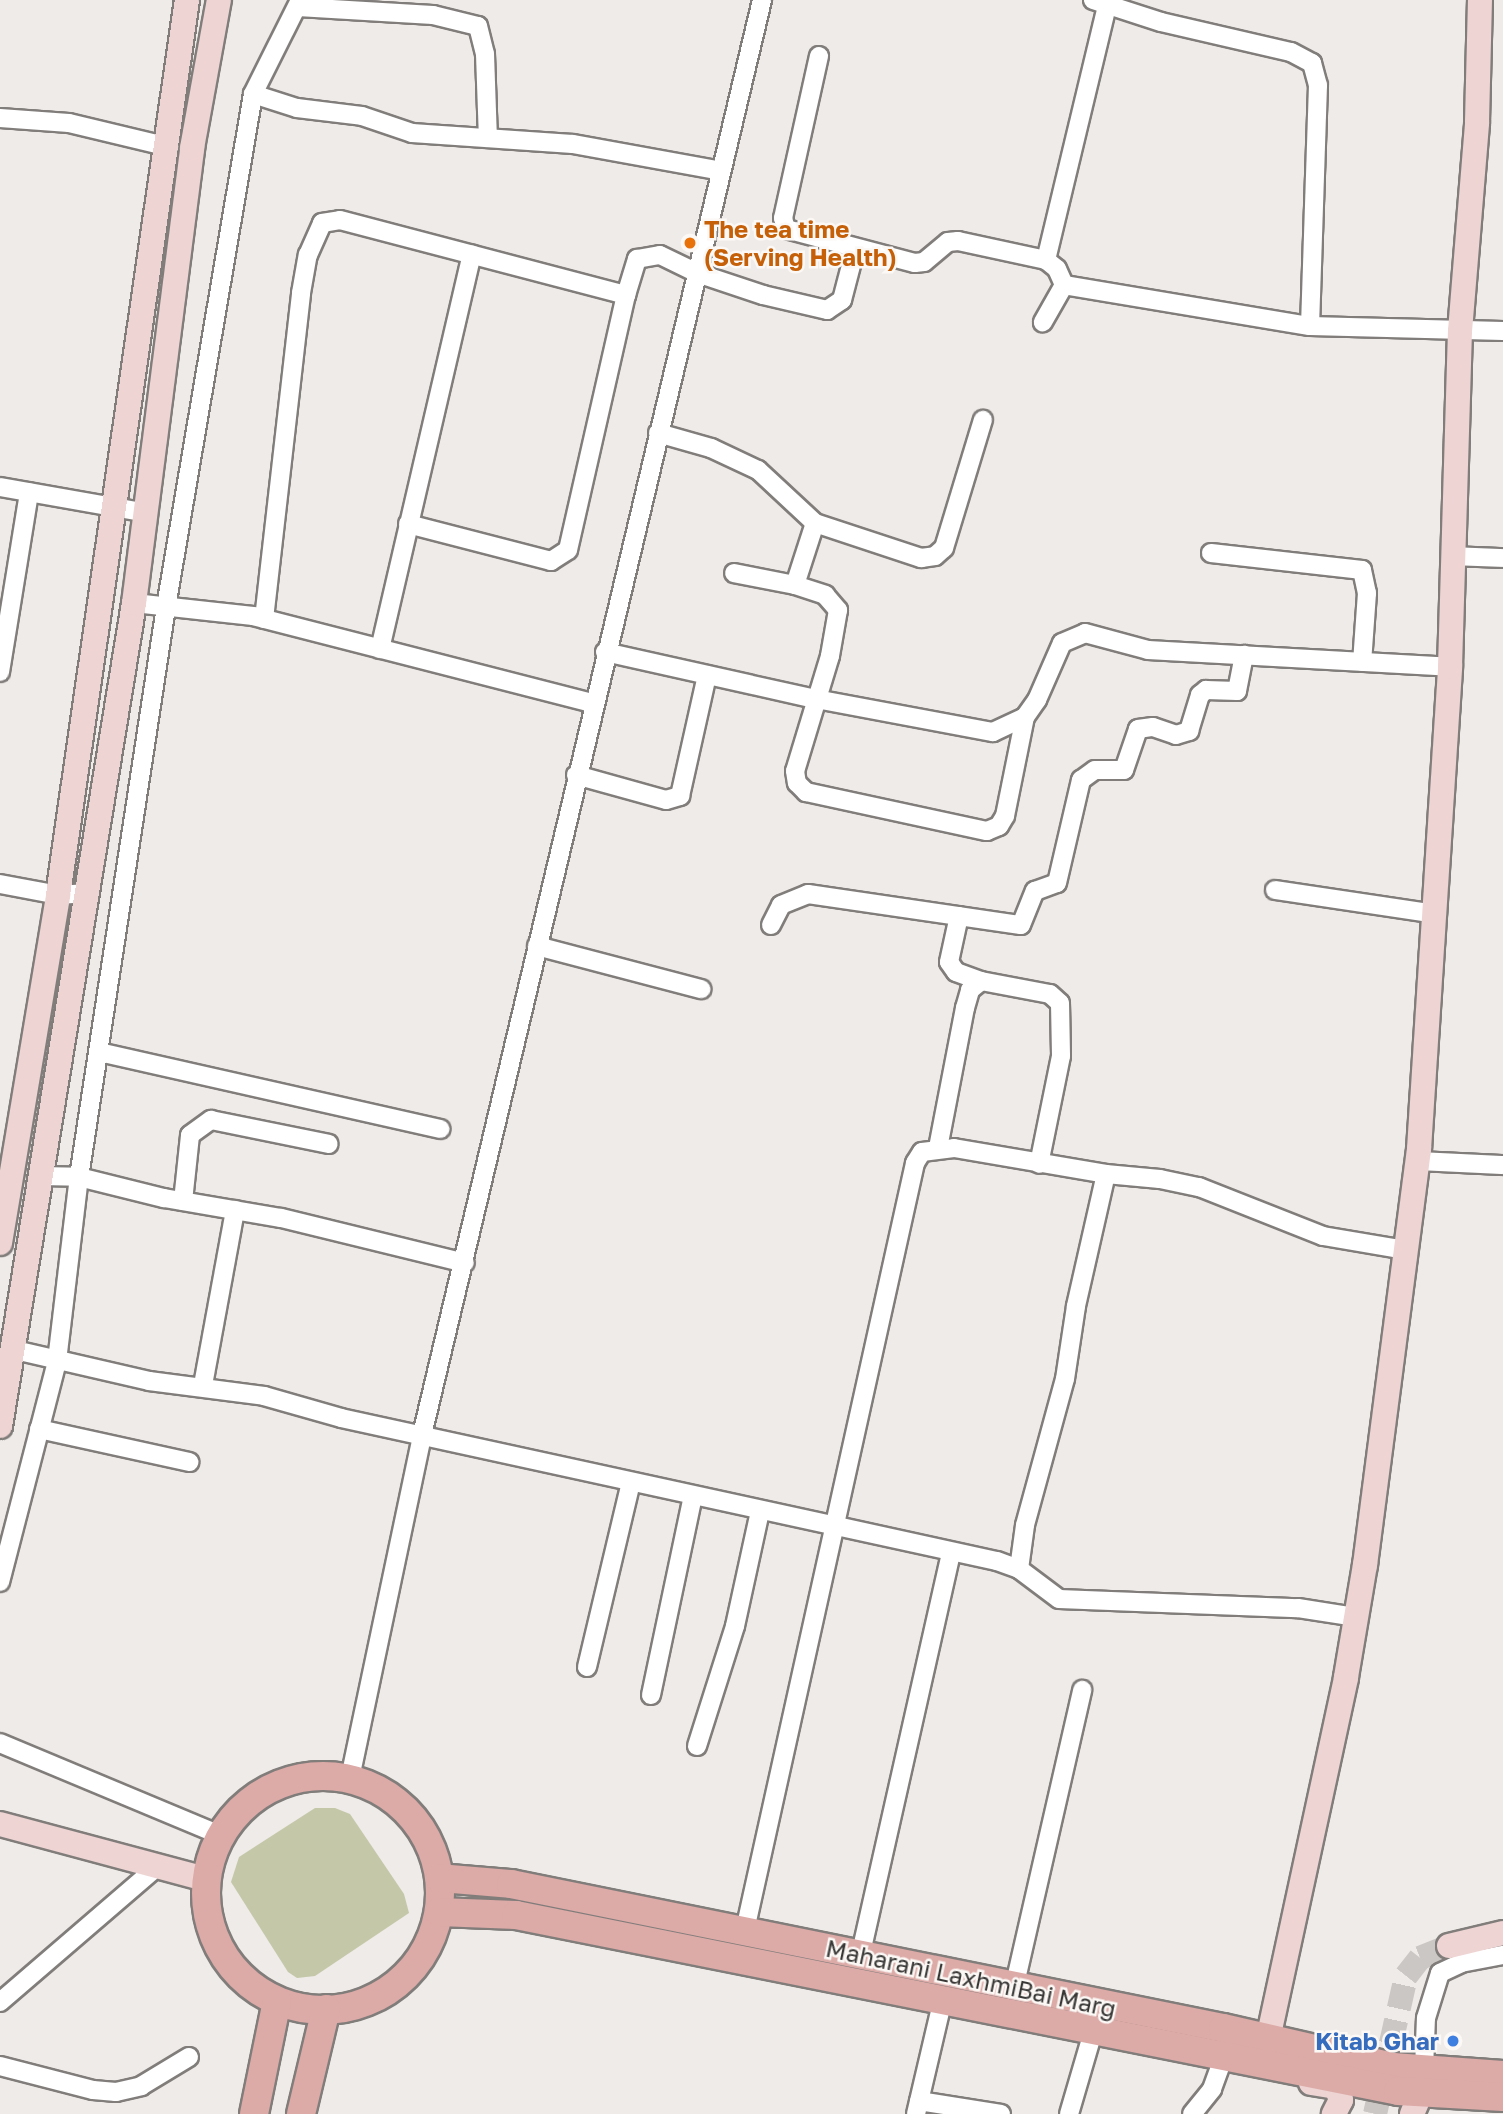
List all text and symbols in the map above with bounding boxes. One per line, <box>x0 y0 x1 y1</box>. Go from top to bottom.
place label: The tea time (Serving Health) <box>704 215 897 271</box>
marker: The tea time (Serving Health) <box>682 235 698 251</box>
street label: Maharani LaxhmiBai Marg <box>823 1933 1119 2023</box>
place label: Kitab Ghar <box>1315 2027 1439 2055</box>
marker: Kitab Ghar <box>1445 2033 1461 2049</box>

